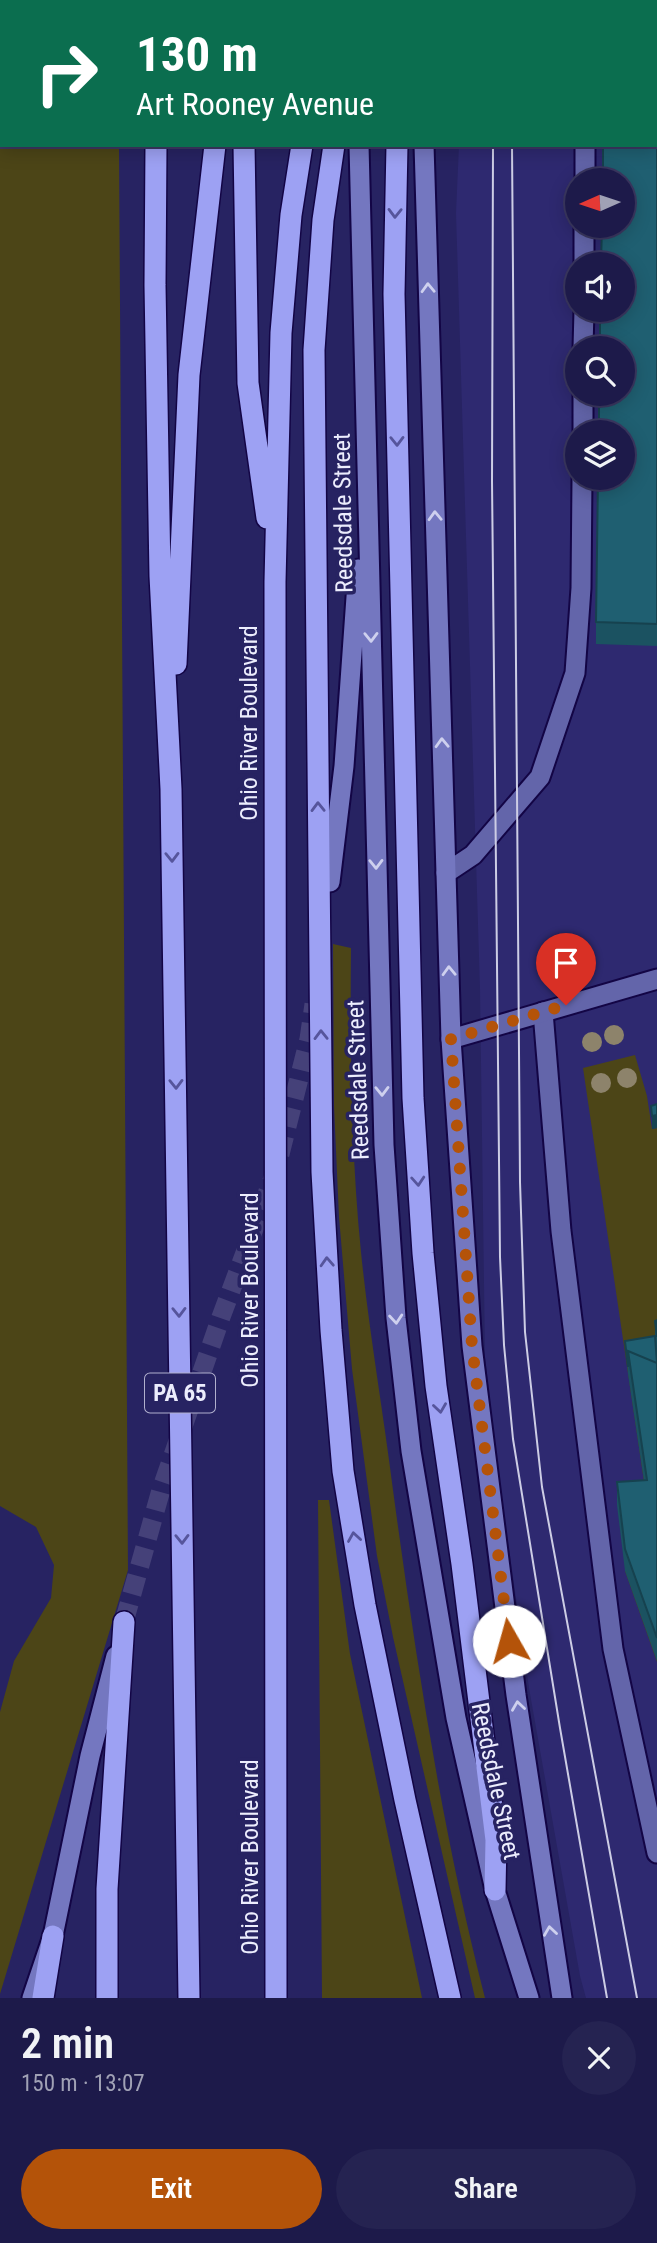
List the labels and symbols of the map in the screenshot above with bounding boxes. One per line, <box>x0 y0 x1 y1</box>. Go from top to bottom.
north arrow <box>565 168 635 238</box>
one-way arrow <box>388 208 403 219</box>
one-way arrow <box>421 283 436 294</box>
street label: Reedsdale Street <box>328 433 358 593</box>
one-way arrow <box>389 436 405 447</box>
one-way arrow <box>428 510 443 521</box>
street label: Ohio River Boulevard <box>235 625 263 821</box>
one-way arrow <box>363 631 378 642</box>
one-way arrow <box>435 737 450 748</box>
one-way arrow <box>311 802 326 813</box>
one-way arrow <box>164 852 180 863</box>
one-way arrow <box>369 859 384 870</box>
pin <box>536 933 596 1005</box>
one-way arrow <box>442 965 457 976</box>
street label: Reedsdale Street <box>341 1000 375 1160</box>
one-way arrow <box>313 1029 329 1040</box>
one-way arrow <box>168 1079 183 1090</box>
one-way arrow <box>375 1086 390 1097</box>
one-way arrow <box>410 1176 425 1187</box>
street label: Ohio River Boulevard <box>236 1192 264 1388</box>
one-way arrow <box>320 1257 335 1268</box>
one-way arrow <box>171 1307 187 1317</box>
one-way arrow <box>388 1313 403 1324</box>
road number: PA 65 <box>145 1374 215 1412</box>
one-way arrow <box>432 1402 447 1413</box>
one-way arrow <box>347 1531 362 1543</box>
one-way arrow <box>174 1534 190 1545</box>
position arrow <box>472 1604 546 1678</box>
street label: Reedsdale Street <box>466 1700 526 1862</box>
one-way arrow <box>511 1700 526 1711</box>
street label: Ohio River Boulevard <box>236 1759 264 1955</box>
one-way arrow <box>543 1925 558 1937</box>

